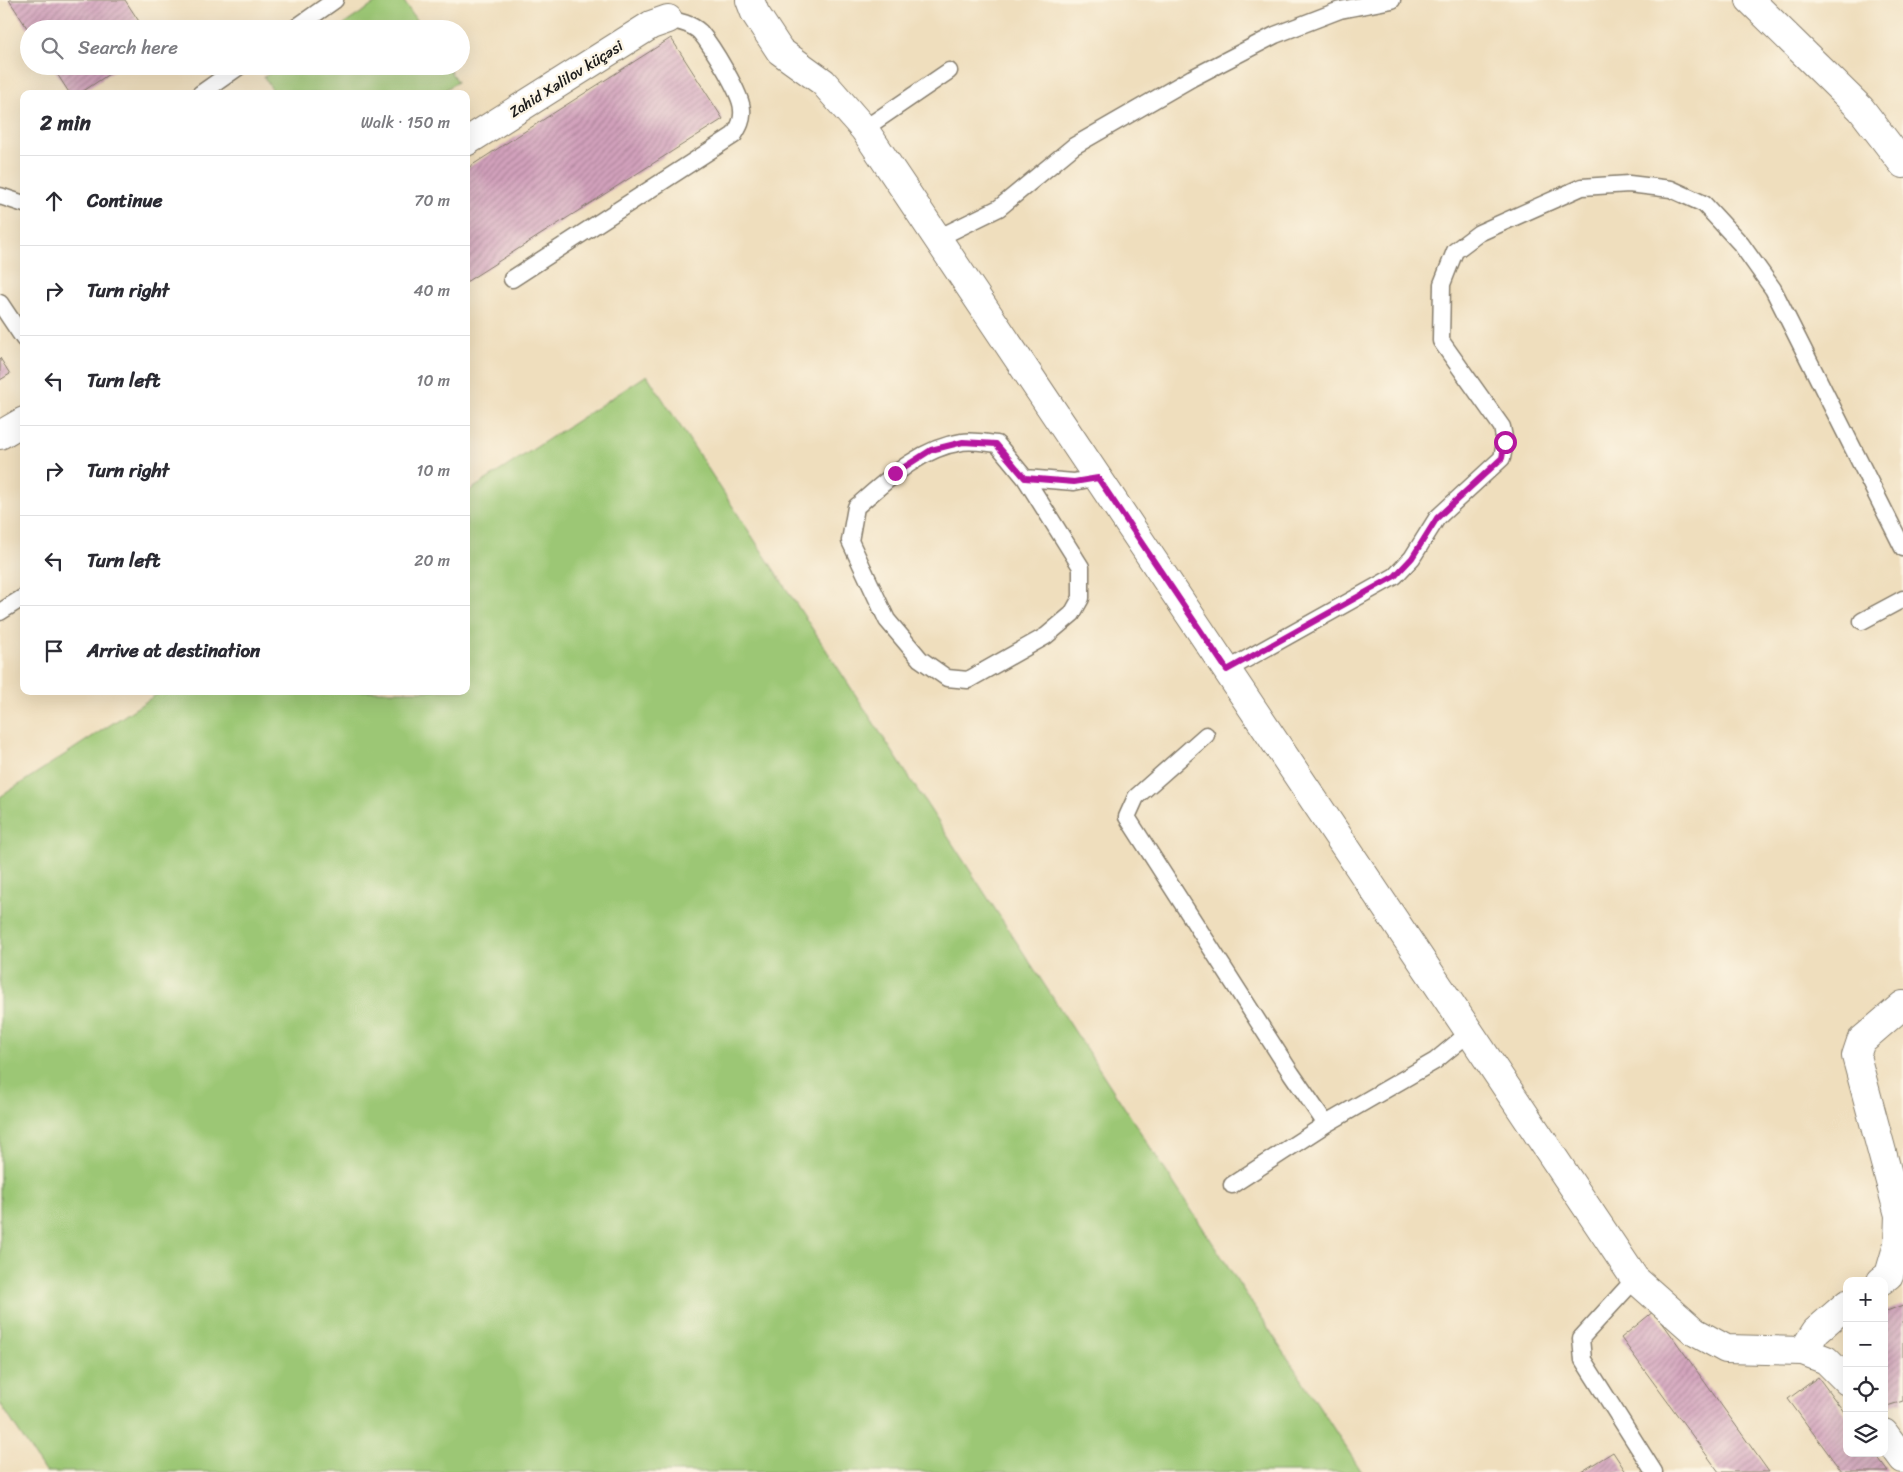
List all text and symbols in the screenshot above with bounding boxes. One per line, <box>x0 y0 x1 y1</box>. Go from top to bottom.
search box <box>20 20 470 75</box>
text: Search here <box>78 31 178 64</box>
street label: Zahid Xəlilov küçəsi <box>504 33 629 125</box>
icon: search <box>38 34 66 62</box>
text: 2 min <box>40 104 91 142</box>
text: Walk · 150 m <box>361 108 450 137</box>
text: Continue <box>87 184 163 217</box>
text: 70 m <box>414 186 450 215</box>
icon: ahead <box>40 187 68 215</box>
text: Turn right <box>87 274 169 307</box>
text: 40 m <box>413 276 450 305</box>
icon: right <box>40 277 68 305</box>
text: Turn left <box>87 364 160 397</box>
text: 10 m <box>417 366 450 395</box>
icon: left <box>40 367 68 395</box>
route start <box>1494 431 1517 454</box>
text: Turn right <box>87 454 169 487</box>
text: 10 m <box>417 456 450 485</box>
icon: right <box>40 457 68 485</box>
route end <box>884 462 907 485</box>
text: Turn left <box>87 544 160 577</box>
text: 20 m <box>414 546 450 575</box>
icon: left <box>40 547 68 575</box>
text: Arrive at destination <box>87 634 260 667</box>
icon: arrive <box>40 637 68 665</box>
map controls <box>1843 1277 1888 1457</box>
button: + <box>1843 1277 1888 1322</box>
button: − <box>1843 1322 1888 1367</box>
button: locate <box>1843 1367 1888 1412</box>
button: layers <box>1843 1412 1888 1457</box>

